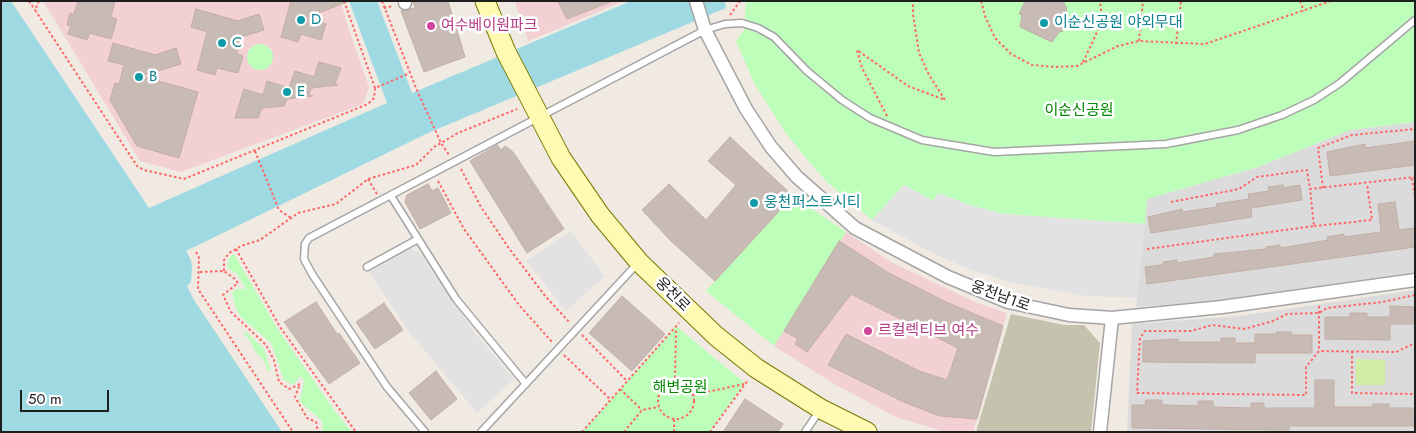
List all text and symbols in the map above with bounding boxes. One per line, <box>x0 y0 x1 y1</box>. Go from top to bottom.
place label: D <box>311 11 321 29</box>
marker: D <box>295 14 307 26</box>
place label: 이순신공원 야외무대 <box>1054 14 1183 32</box>
place label: 여수베이원파크 <box>441 17 538 35</box>
marker: 이순신공원 야외무대 <box>1038 17 1050 29</box>
marker: 여수베이원파크 <box>425 20 437 32</box>
place label: C <box>232 34 242 52</box>
marker: C <box>216 37 228 49</box>
place label: B <box>149 68 157 86</box>
marker: B <box>133 71 145 83</box>
place label: E <box>297 83 305 101</box>
marker: E <box>281 86 293 98</box>
park label: 이순신공원 <box>1045 102 1113 120</box>
place label: 웅천퍼스트시티 <box>764 194 861 212</box>
marker: 웅천퍼스트시티 <box>748 197 760 209</box>
street label: 웅천로 <box>651 274 693 316</box>
street label: 웅천남1로 <box>968 278 1032 316</box>
place label: 르컬렉티브 여수 <box>878 322 979 340</box>
marker: 르컬렉티브 여수 <box>862 325 874 337</box>
park label: 해변공원 <box>652 379 708 397</box>
scale bar <box>22 380 111 412</box>
text: 50 m <box>28 388 62 410</box>

